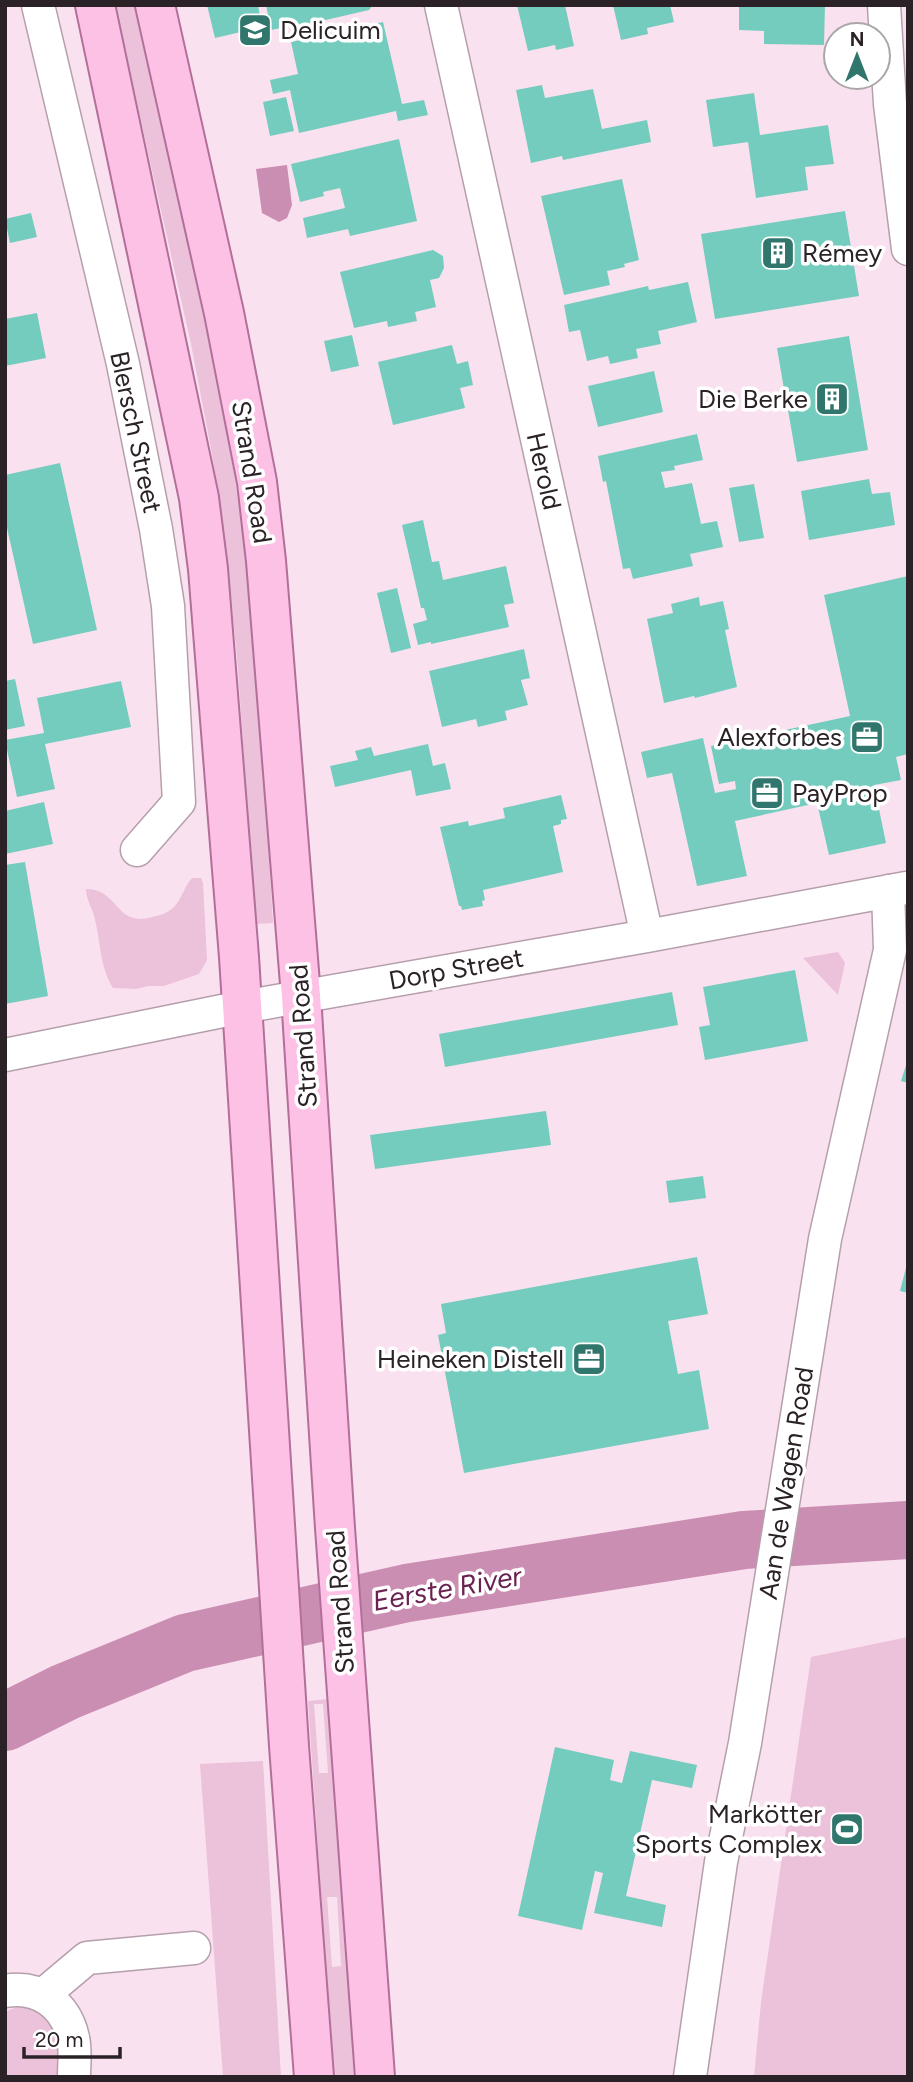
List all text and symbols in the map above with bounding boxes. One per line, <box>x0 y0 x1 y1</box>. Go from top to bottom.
school or university icon: Delicuim <box>236 11 274 49</box>
place label: Delicuim <box>280 14 381 46</box>
north arrow <box>822 21 892 91</box>
text: N <box>850 28 864 51</box>
building icon: Rémey <box>759 234 797 272</box>
place label: Rémey <box>802 237 882 269</box>
street label: Blersch Street <box>103 348 169 516</box>
building icon: Die Berke <box>813 380 851 418</box>
place label: Die Berke <box>698 383 808 415</box>
street label: Strand Road <box>225 398 279 546</box>
street label: Herold <box>520 429 568 513</box>
office icon: Alexforbes <box>848 718 886 756</box>
place label: Alexforbes <box>717 721 842 753</box>
office icon: PayProp <box>748 774 786 812</box>
place label: PayProp <box>792 777 888 809</box>
street label: Dorp Street <box>386 941 526 997</box>
street label: Strand Road <box>282 963 324 1109</box>
office icon: Heineken Distell <box>570 1340 608 1378</box>
place label: Heineken Distell <box>377 1343 564 1375</box>
street label: Aan de Wagen Road <box>752 1364 820 1602</box>
street label: Strand Road <box>319 1529 361 1675</box>
water label: Eerste River <box>370 1558 526 1618</box>
place label: Markötter Sports Complex <box>635 1798 823 1860</box>
sports icon: Markötter Sports Complex <box>828 1810 866 1848</box>
scale bar <box>24 2016 121 2060</box>
text: 20 m <box>35 2027 83 2052</box>

